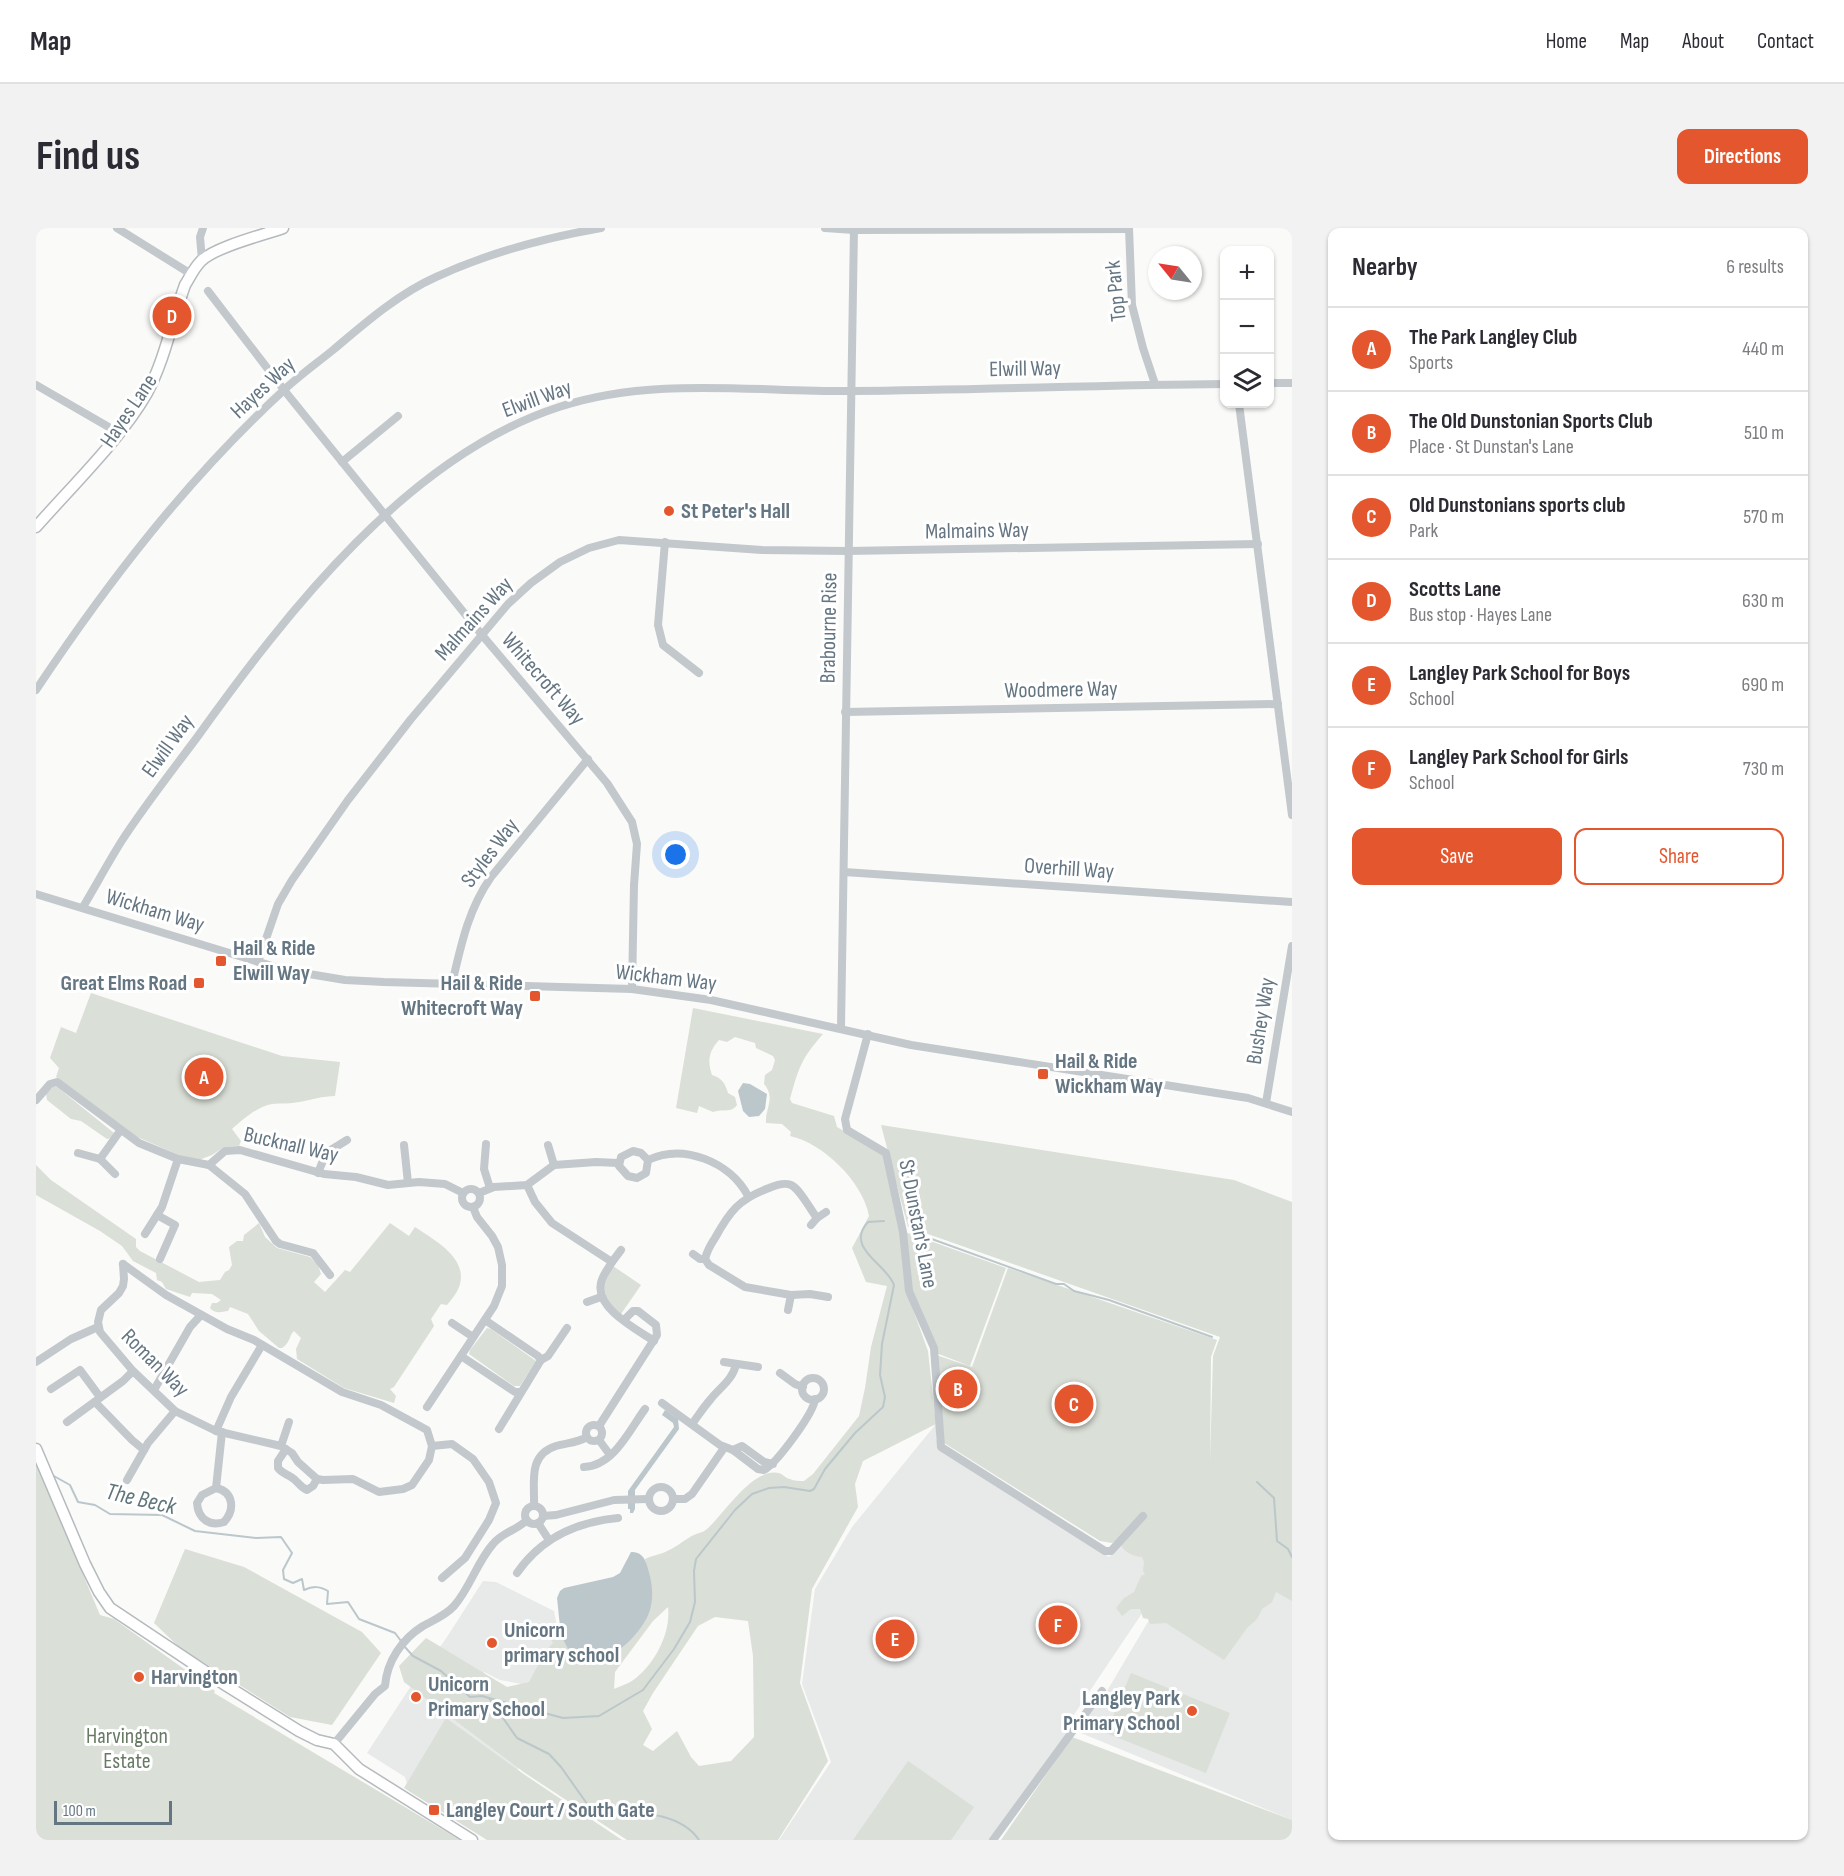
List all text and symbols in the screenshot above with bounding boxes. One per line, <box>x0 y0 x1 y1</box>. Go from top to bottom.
text: Map <box>30 25 71 58</box>
text: Home <box>1546 29 1587 54</box>
text: Map <box>1620 29 1649 54</box>
text: About <box>1682 29 1724 54</box>
text: Contact <box>1757 29 1814 54</box>
button: Directions <box>1677 129 1808 184</box>
text: Find us <box>36 131 140 182</box>
north arrow <box>1148 246 1202 300</box>
map controls <box>1220 246 1274 408</box>
button: + <box>1220 246 1274 300</box>
text: Nearby <box>1352 252 1418 283</box>
text: 6 results <box>1726 255 1784 279</box>
street label: Top Park <box>1099 258 1133 323</box>
pin: D <box>152 294 192 338</box>
button: − <box>1220 300 1274 354</box>
text: The Park Langley Club <box>1409 324 1577 351</box>
text: A <box>1367 337 1376 361</box>
text: 440 m <box>1742 337 1784 361</box>
street label: Hayes Way <box>225 351 301 425</box>
text: Sports <box>1409 351 1453 375</box>
button: layers <box>1220 354 1274 408</box>
street label: Elwill Way <box>989 355 1062 383</box>
street label: Hayes Lane <box>95 369 163 453</box>
street label: Elwill Way <box>499 374 576 424</box>
text: The Old Dunstonian Sports Club <box>1409 408 1653 435</box>
text: B <box>1367 421 1376 445</box>
text: 510 m <box>1744 421 1784 445</box>
text: Place · St Dunstan's Lane <box>1409 435 1574 459</box>
text: Old Dunstonians sports club <box>1409 492 1626 519</box>
place label: St Peter's Hall <box>681 498 790 525</box>
marker: St Peter's Hall <box>662 504 676 518</box>
text: C <box>1366 505 1377 529</box>
text: 570 m <box>1743 505 1784 529</box>
street label: Malmains Way <box>925 517 1030 545</box>
text: Park <box>1409 519 1438 543</box>
street label: Malmains Way <box>429 571 519 667</box>
street label: Brabourne Rise <box>815 572 843 684</box>
text: Scotts Lane <box>1409 576 1501 603</box>
text: D <box>1366 589 1377 613</box>
text: 630 m <box>1742 589 1784 613</box>
text: Bus stop · Hayes Lane <box>1409 603 1552 627</box>
street label: Whitecroft Way <box>495 627 591 731</box>
text: Langley Park School for Boys <box>1409 660 1630 687</box>
text: E <box>1367 673 1376 697</box>
text: 690 m <box>1742 673 1784 697</box>
street label: Woodmere Way <box>1004 676 1118 704</box>
text: School <box>1409 687 1454 711</box>
street label: Elwill Way <box>136 709 200 783</box>
text: Langley Park School for Girls <box>1409 744 1629 771</box>
text: F <box>1367 757 1376 781</box>
text: 730 m <box>1743 757 1784 781</box>
text: School <box>1409 771 1454 795</box>
street label: Styles Way <box>455 813 525 893</box>
button: Save <box>1352 828 1562 885</box>
button: Share <box>1574 828 1784 885</box>
your location <box>661 840 690 869</box>
street label: Overhill Way <box>1023 852 1115 886</box>
street label: Wickham Way <box>102 883 208 939</box>
place label: Hail & Ride Elwill Way <box>233 935 315 987</box>
marker: Hail & Ride Elwill Way <box>214 954 228 968</box>
street label: Wickham Way <box>614 958 719 998</box>
place label: Great Elms Road <box>61 970 187 997</box>
place label: Hail & Ride Whitecroft Way <box>401 970 523 1022</box>
street label: Bushey Way <box>1241 975 1281 1066</box>
marker: Great Elms Road <box>192 976 206 990</box>
marker: Hail & Ride Whitecroft Way <box>528 989 542 1003</box>
place label: Hail & Ride Wickham Way <box>1055 1048 1163 1100</box>
pin: A <box>184 1054 224 1100</box>
marker: Hail & Ride Wickham Way <box>1036 1067 1050 1081</box>
street label: Bucknall Way <box>241 1121 341 1169</box>
street label: St Dunstan's Lane <box>892 1157 944 1291</box>
street label: Roman Way <box>115 1323 195 1403</box>
pin: B <box>938 1366 978 1412</box>
pin: C <box>1054 1382 1094 1426</box>
water label: The Beck <box>103 1477 180 1521</box>
pin: F <box>1038 1602 1078 1648</box>
pin: E <box>876 1616 914 1662</box>
place label: Unicorn primary school <box>504 1617 619 1669</box>
marker: Unicorn primary school <box>485 1636 499 1650</box>
place label: Harvington <box>151 1664 238 1691</box>
marker: Harvington <box>132 1670 146 1684</box>
place label: Unicorn Primary School <box>428 1671 545 1723</box>
place label: Langley Park Primary School <box>1063 1685 1181 1737</box>
marker: Unicorn Primary School <box>409 1690 423 1704</box>
marker: Langley Park Primary School <box>1185 1704 1199 1718</box>
park label: Harvington Estate <box>86 1723 168 1775</box>
place label: Langley Court / South Gate <box>446 1797 655 1824</box>
scale bar <box>54 1798 172 1826</box>
text: 100 m <box>63 1802 96 1821</box>
marker: Langley Court / South Gate <box>427 1803 441 1817</box>

